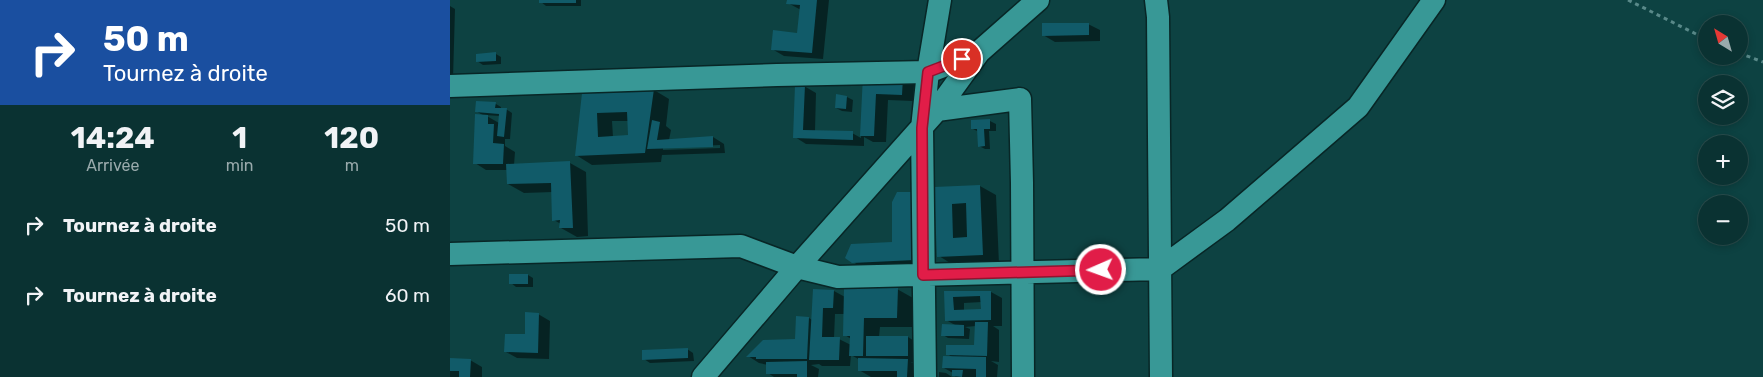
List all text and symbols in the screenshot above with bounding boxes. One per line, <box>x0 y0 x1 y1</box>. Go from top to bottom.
north arrow <box>1698 15 1748 65</box>
map controls <box>1698 15 1748 245</box>
text: 50 m <box>103 18 189 60</box>
icon: right <box>20 20 85 85</box>
pin <box>941 38 983 80</box>
icon: arrive <box>948 45 976 73</box>
text: Tournez à droite <box>103 60 268 87</box>
button: layers <box>1698 75 1748 125</box>
text: 14:24 <box>71 120 155 156</box>
text: 1 <box>232 120 247 156</box>
text: 120 <box>324 120 379 156</box>
button: + <box>1698 135 1748 185</box>
text: Arrivée <box>86 156 139 175</box>
text: min <box>226 156 254 175</box>
text: m <box>345 156 359 175</box>
button: − <box>1698 195 1748 245</box>
icon: right <box>20 211 48 239</box>
text: Tournez à droite <box>63 214 217 237</box>
text: 50 m <box>385 214 430 237</box>
position arrow <box>1074 243 1126 295</box>
icon: right <box>20 281 48 309</box>
text: Tournez à droite <box>63 284 217 307</box>
text: 60 m <box>385 284 430 307</box>

